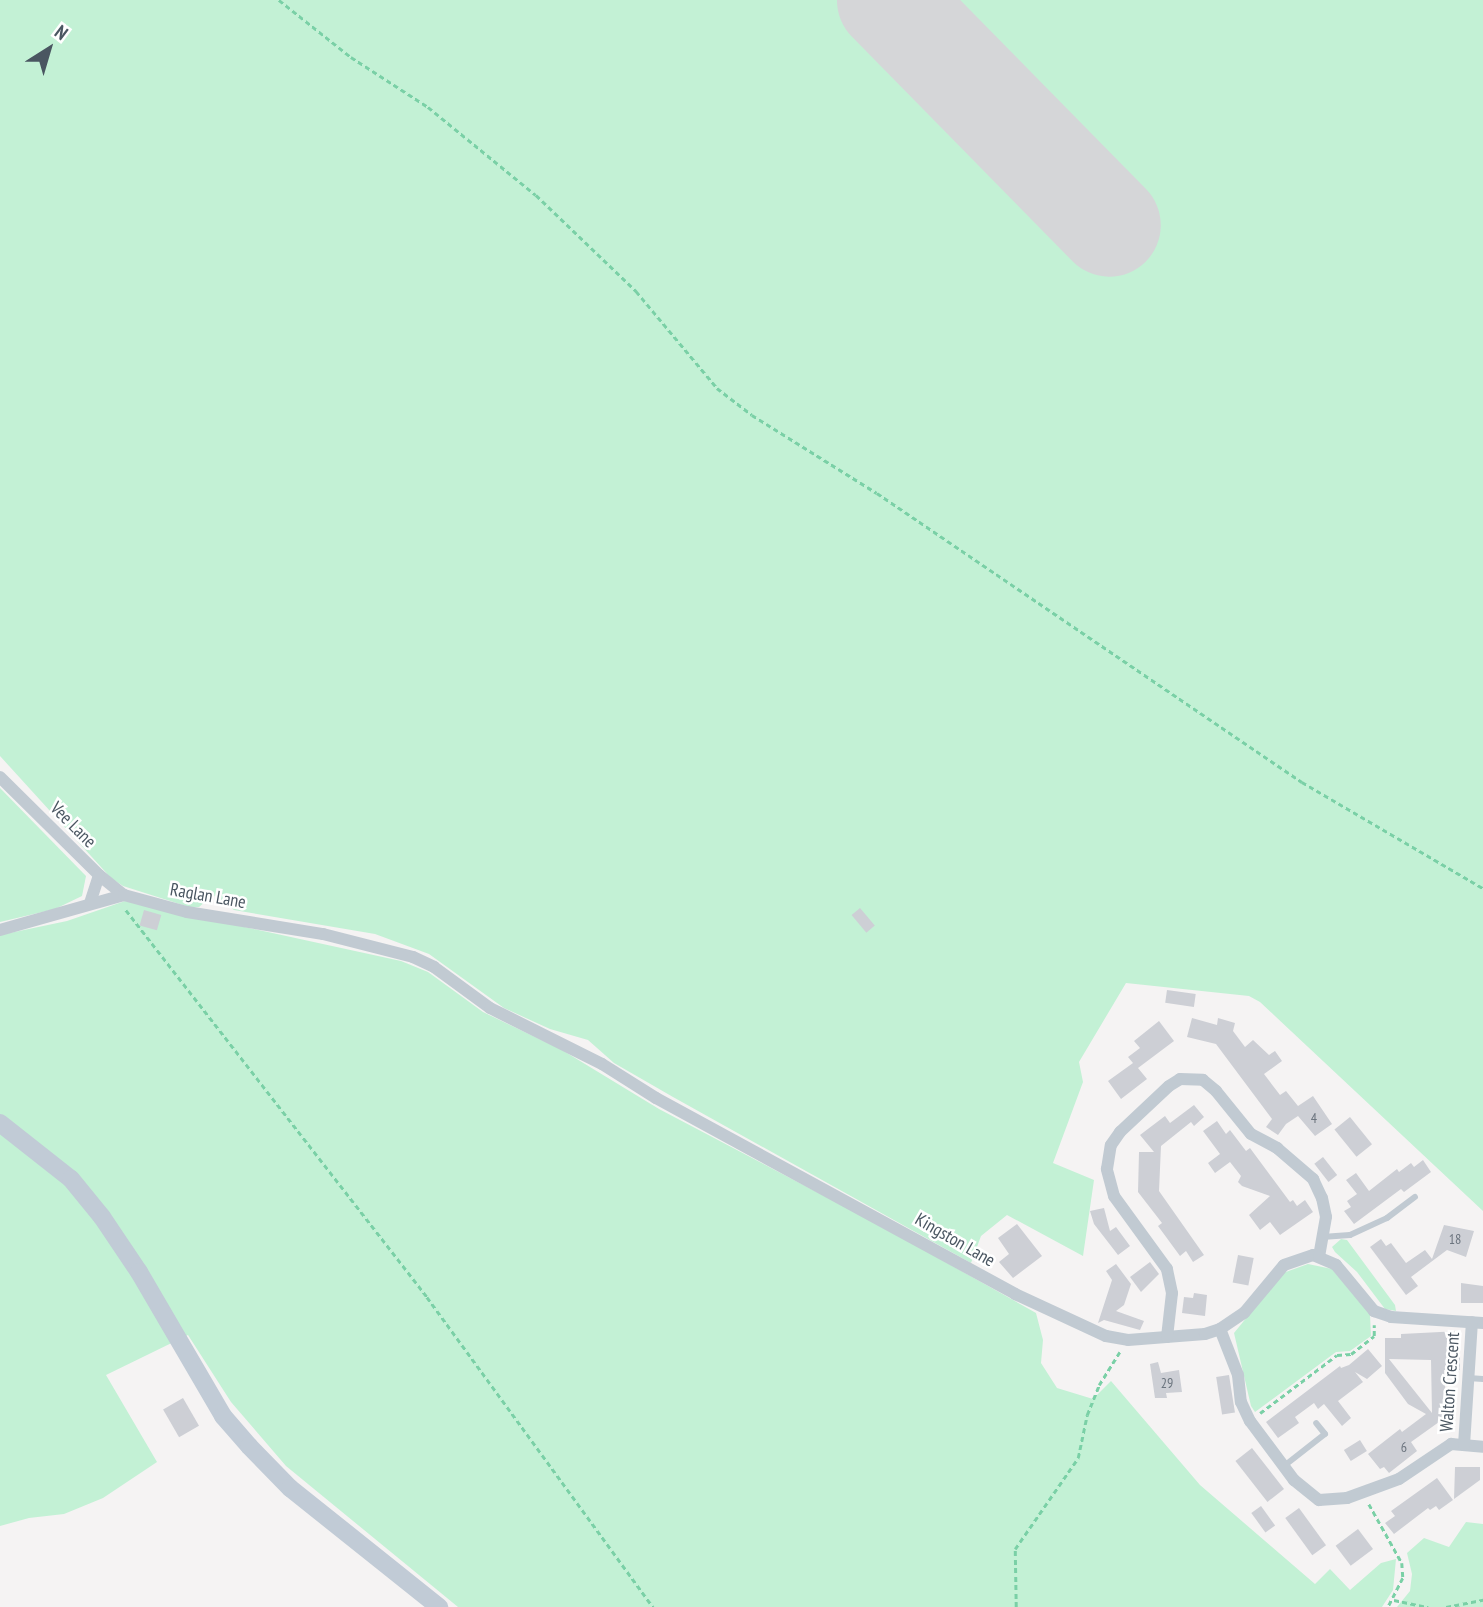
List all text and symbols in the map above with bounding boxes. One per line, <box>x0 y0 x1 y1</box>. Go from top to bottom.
north arrow <box>14 14 84 84</box>
text: N <box>50 20 73 45</box>
street label: Vee Lane <box>46 798 100 852</box>
street label: Raglan Lane <box>168 879 248 913</box>
house number: 4 <box>1311 1110 1317 1126</box>
street label: Kingston Lane <box>911 1208 999 1272</box>
house number: 18 <box>1449 1231 1461 1247</box>
street label: Walton Crescent <box>1436 1331 1464 1433</box>
house number: 29 <box>1161 1375 1173 1391</box>
house number: 6 <box>1401 1439 1407 1455</box>

